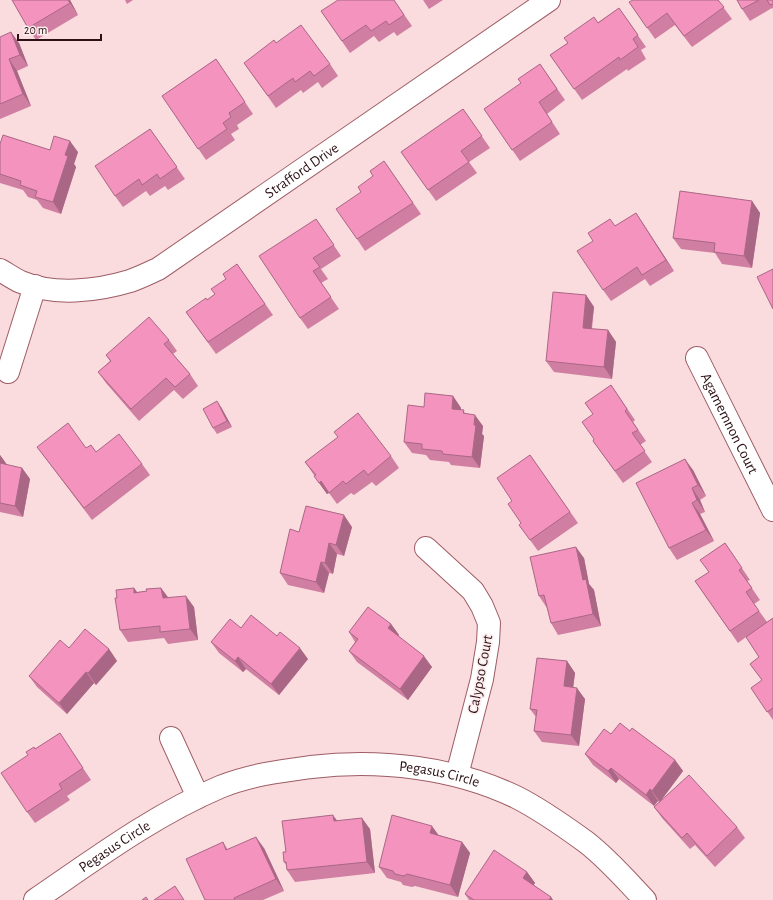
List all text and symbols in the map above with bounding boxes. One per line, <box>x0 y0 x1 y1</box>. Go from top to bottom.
scale bar <box>18 16 101 42</box>
text: 20 m <box>24 24 47 36</box>
street label: Strafford Drive <box>262 140 342 201</box>
street label: Agamemnon Court <box>698 371 761 477</box>
street label: Calypso Court <box>466 633 496 715</box>
street label: Pegasus Circle <box>398 759 482 790</box>
street label: Pegasus Circle <box>76 818 153 875</box>

